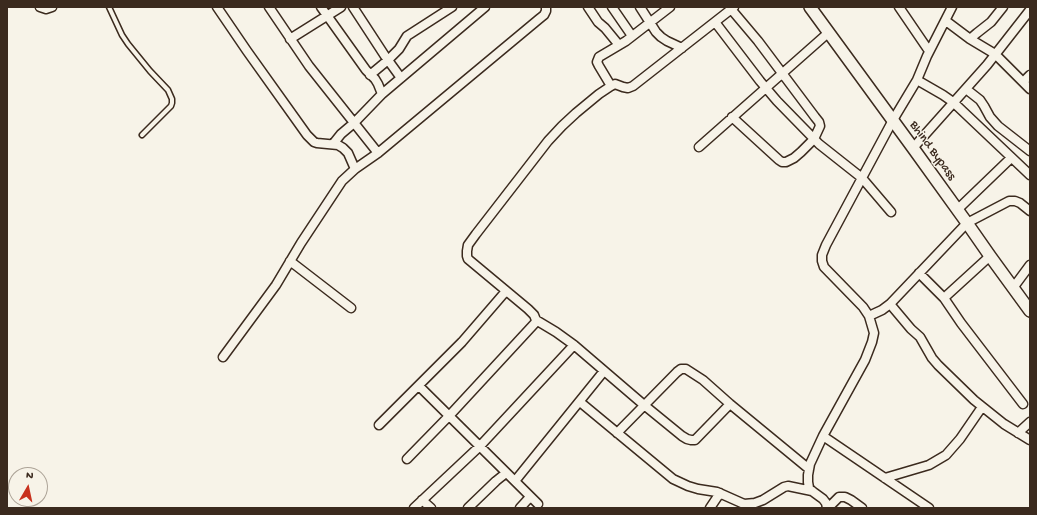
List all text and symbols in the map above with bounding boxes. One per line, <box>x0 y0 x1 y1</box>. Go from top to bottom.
street label: Bhind Bypass <box>905 118 959 184</box>
north arrow <box>8 467 48 507</box>
text: N <box>25 470 34 483</box>

